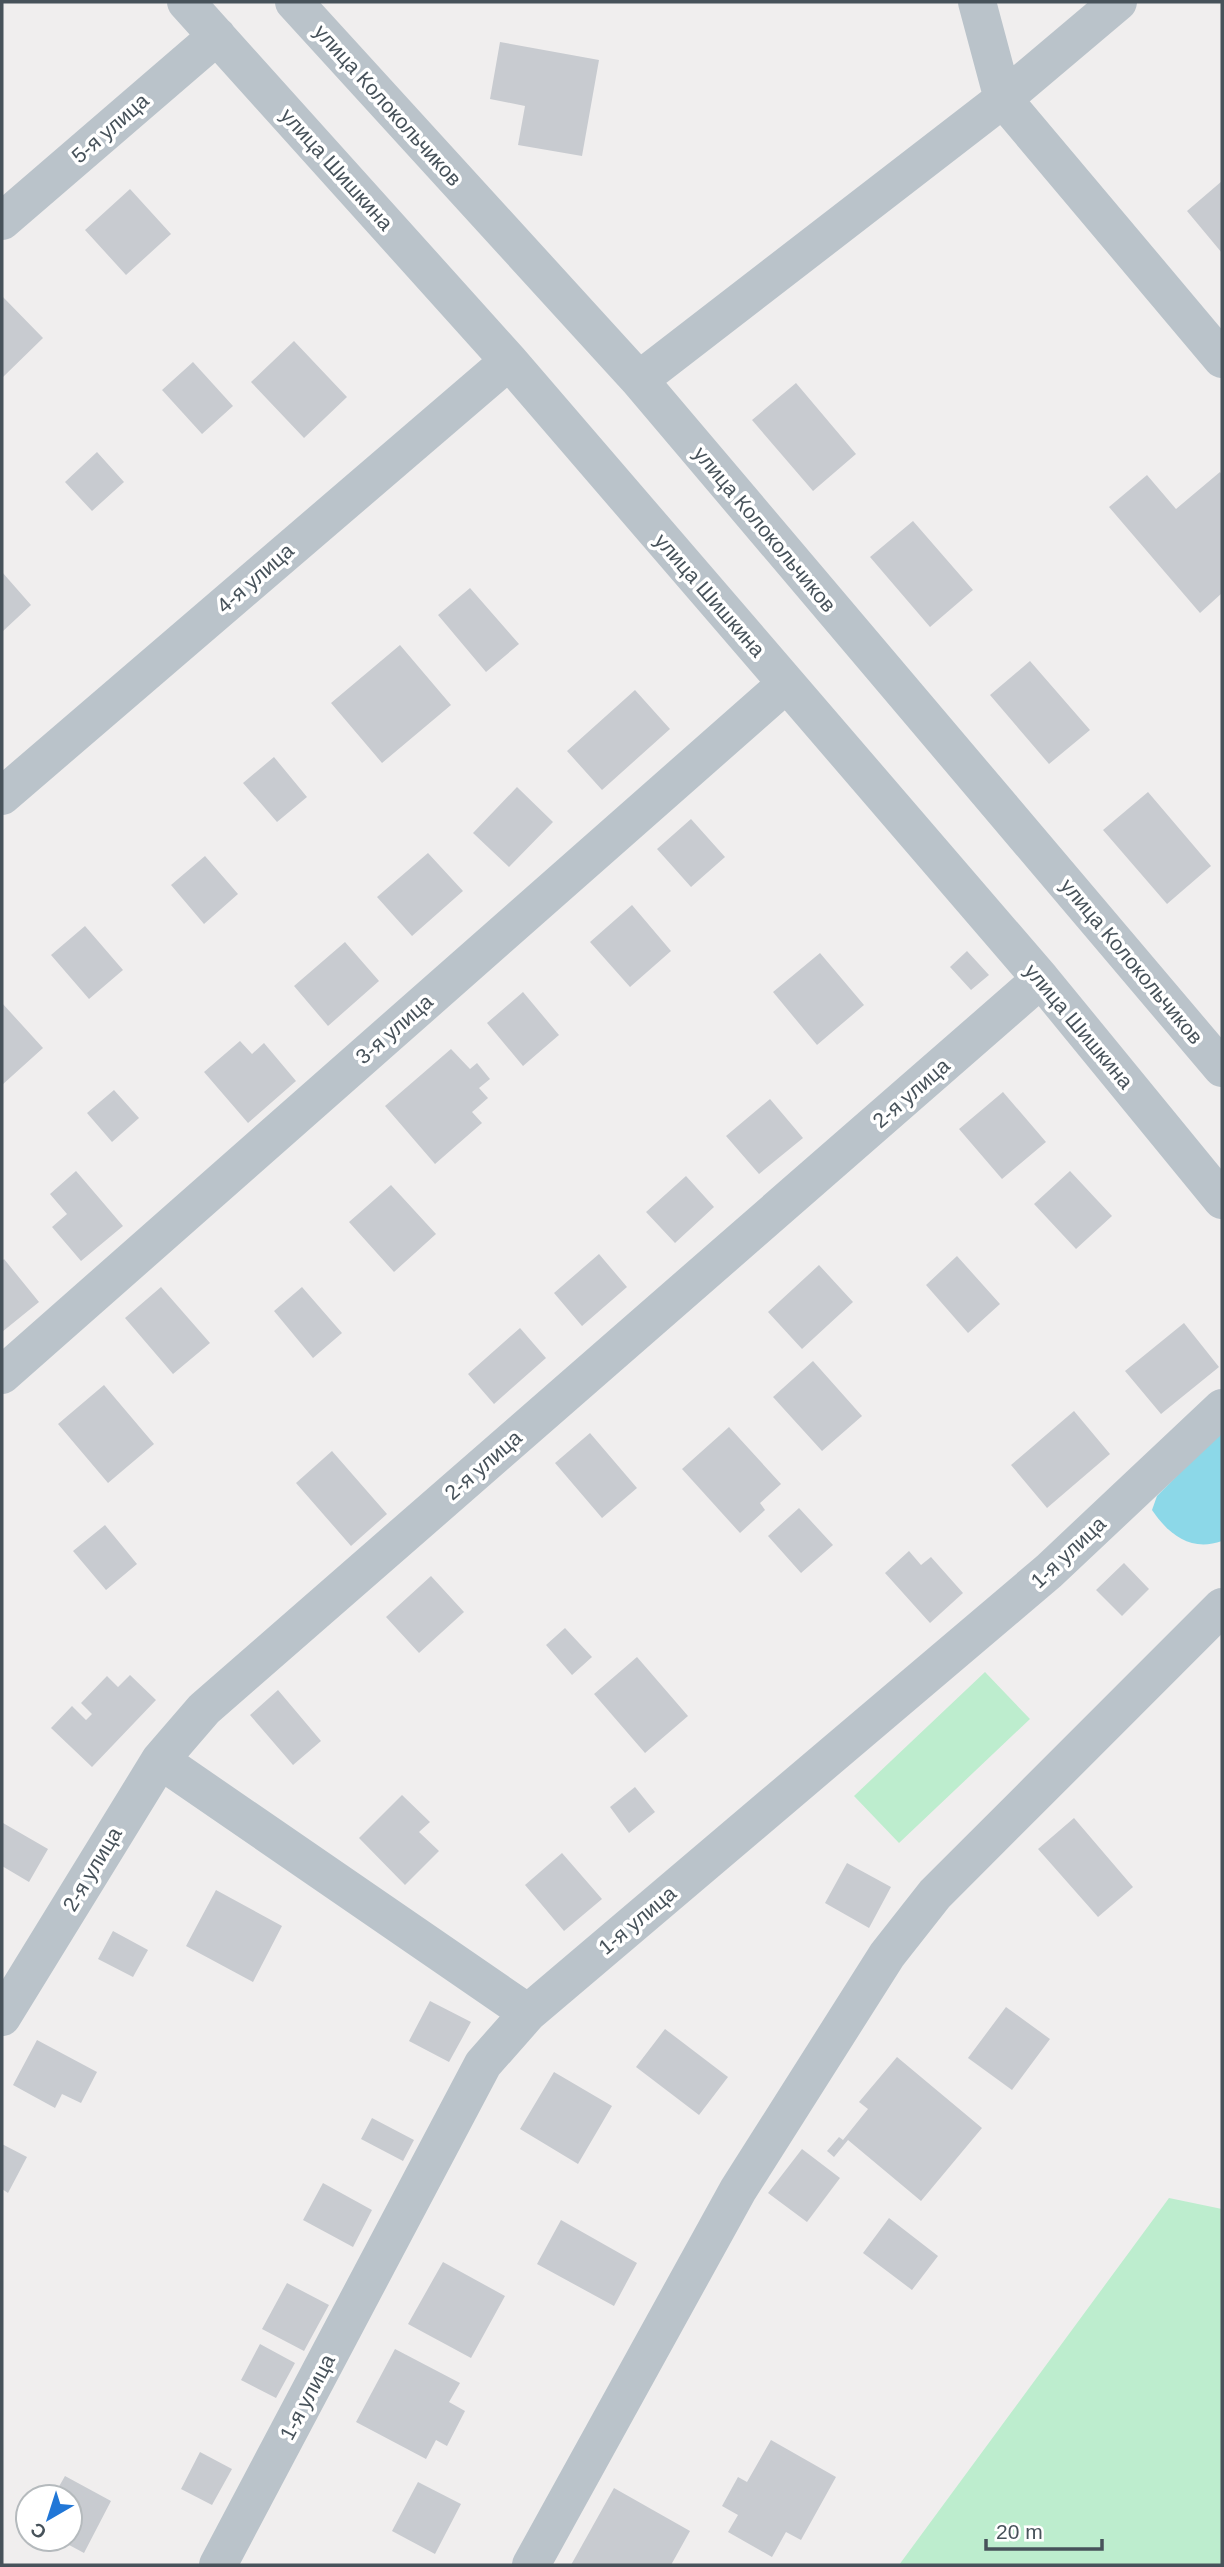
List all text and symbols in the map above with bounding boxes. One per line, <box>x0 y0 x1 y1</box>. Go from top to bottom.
street label: улица Колокольчиков <box>310 20 466 190</box>
street label: 5-я улица <box>67 88 153 167</box>
street label: улица Шишкина <box>276 103 398 235</box>
street label: улица Колокольчиков <box>689 442 841 616</box>
street label: улица Шишкина <box>650 529 770 661</box>
street label: 4-я улица <box>212 538 298 617</box>
street label: улица Колокольчиков <box>1056 874 1208 1048</box>
street label: улица Шишкина <box>1020 959 1138 1093</box>
street label: 3-я улица <box>351 989 437 1068</box>
street label: 2-я улица <box>868 1053 954 1132</box>
street label: 2-я улица <box>440 1425 526 1504</box>
street label: 1-я улица <box>1026 1511 1110 1592</box>
street label: 2-я улица <box>58 1823 126 1915</box>
street label: 1-я улица <box>594 1881 680 1959</box>
street label: 1-я улица <box>275 2350 339 2444</box>
north arrow <box>14 2483 84 2553</box>
scale bar <box>986 2508 1102 2552</box>
text: С <box>26 2518 51 2543</box>
text: 20 m <box>996 2520 1043 2543</box>

